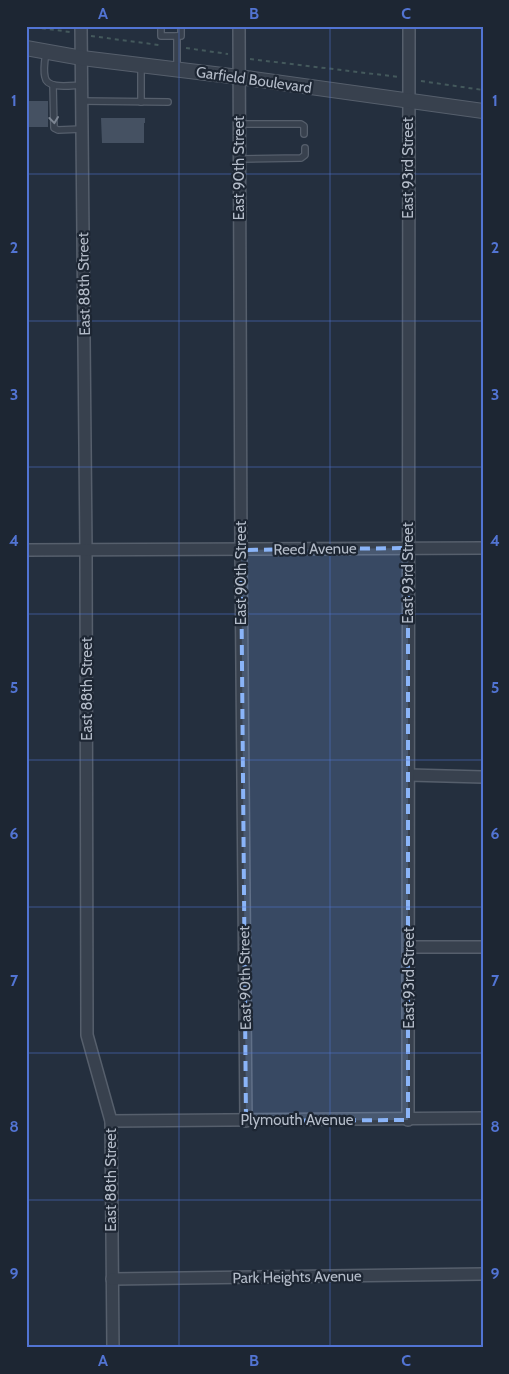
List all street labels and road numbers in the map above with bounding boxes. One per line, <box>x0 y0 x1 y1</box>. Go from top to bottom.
street label: Garfield Boulevard <box>195 63 313 97</box>
street label: East 90th Street <box>230 116 248 220</box>
street label: East 93rd Street <box>399 117 417 219</box>
street label: East 88th Street <box>74 232 94 336</box>
street label: East 90th Street <box>232 521 250 625</box>
street label: East 93rd Street <box>399 522 417 624</box>
street label: Reed Avenue <box>273 539 357 559</box>
street label: East 88th Street <box>78 637 96 741</box>
street label: East 90th Street <box>235 926 255 1030</box>
street label: East 93rd Street <box>400 927 418 1029</box>
street label: Plymouth Avenue <box>241 1111 354 1129</box>
street label: East 88th Street <box>102 1128 120 1232</box>
street label: Park Heights Avenue <box>232 1267 362 1287</box>

